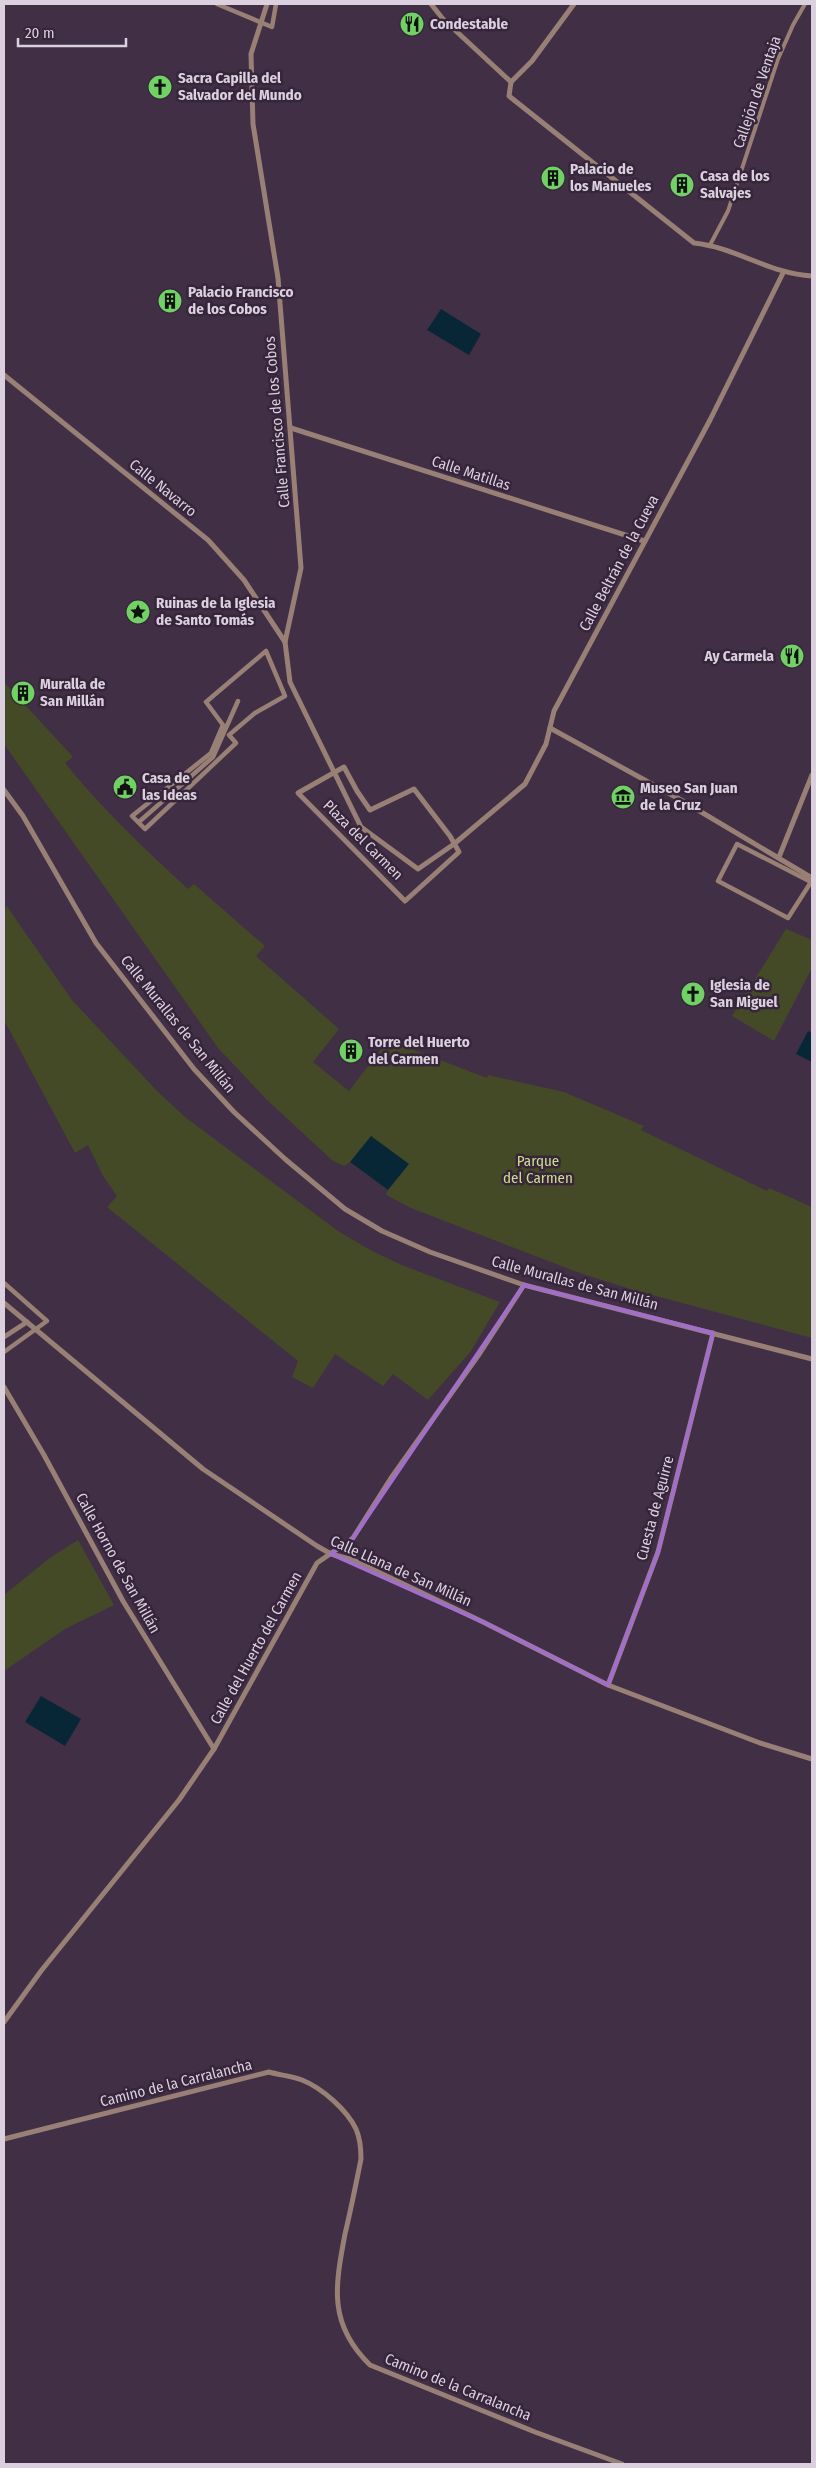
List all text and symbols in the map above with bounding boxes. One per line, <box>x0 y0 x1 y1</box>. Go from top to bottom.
restaurant icon: Condestable <box>399 11 425 37</box>
scale bar <box>18 15 125 47</box>
place label: Condestable <box>430 15 509 33</box>
text: 20 m <box>25 24 55 42</box>
street label: Callejón de Ventaja <box>729 33 785 151</box>
place label: Sacra Capilla del Salvador del Mundo <box>178 69 302 104</box>
church icon: Sacra Capilla del Salvador del Mundo <box>147 74 173 100</box>
place label: Palacio de los Manueles <box>570 160 652 195</box>
building icon: Palacio de los Manueles <box>540 165 566 191</box>
place label: Casa de los Salvajes <box>700 167 770 202</box>
building icon: Casa de los Salvajes <box>669 172 695 198</box>
place label: Palacio Francisco de los Cobos <box>188 283 294 318</box>
building icon: Palacio Francisco de los Cobos <box>157 288 183 314</box>
street label: Calle Francisco de los Cobos <box>261 336 293 508</box>
street label: Calle Matillas <box>429 452 513 494</box>
street label: Calle Navarro <box>126 455 200 521</box>
street label: Calle Beltrán de la Cueva <box>575 492 663 634</box>
place label: Ruinas de la Iglesia de Santo Tomás <box>156 594 276 629</box>
place icon: Ruinas de la Iglesia de Santo Tomás <box>125 599 151 625</box>
restaurant icon: Ay Carmela <box>779 643 805 669</box>
place label: Ay Carmela <box>703 647 775 665</box>
place label: Muralla de San Millán <box>40 675 106 710</box>
building icon: Muralla de San Millán <box>10 680 36 706</box>
place label: Casa de las Ideas <box>142 769 197 804</box>
public building icon: Casa de las Ideas <box>112 774 138 800</box>
place label: Museo San Juan de la Cruz <box>640 779 738 814</box>
museum icon: Museo San Juan de la Cruz <box>610 784 636 810</box>
street label: Plaza del Carmen <box>319 796 407 884</box>
street label: Calle Murallas de San Millán <box>117 952 239 1096</box>
place label: Iglesia de San Miguel <box>710 976 779 1011</box>
church icon: Iglesia de San Miguel <box>680 981 706 1007</box>
place label: Torre del Huerto del Carmen <box>368 1033 470 1068</box>
building icon: Torre del Huerto del Carmen <box>338 1038 364 1064</box>
park label: Parque del Carmen <box>503 1152 573 1187</box>
street label: Calle Murallas de San Millán <box>490 1252 660 1314</box>
street label: Cuesta de Aguirre <box>632 1454 678 1562</box>
street label: Calle Horno de San Millán <box>72 1490 164 1636</box>
street label: Calle Llana de San Millán <box>328 1532 474 1610</box>
street label: Calle del Huerto del Carmen <box>206 1568 306 1728</box>
street label: Camino de la Carralancha <box>98 2055 254 2111</box>
street label: Camino de la Carralancha <box>382 2349 534 2425</box>

